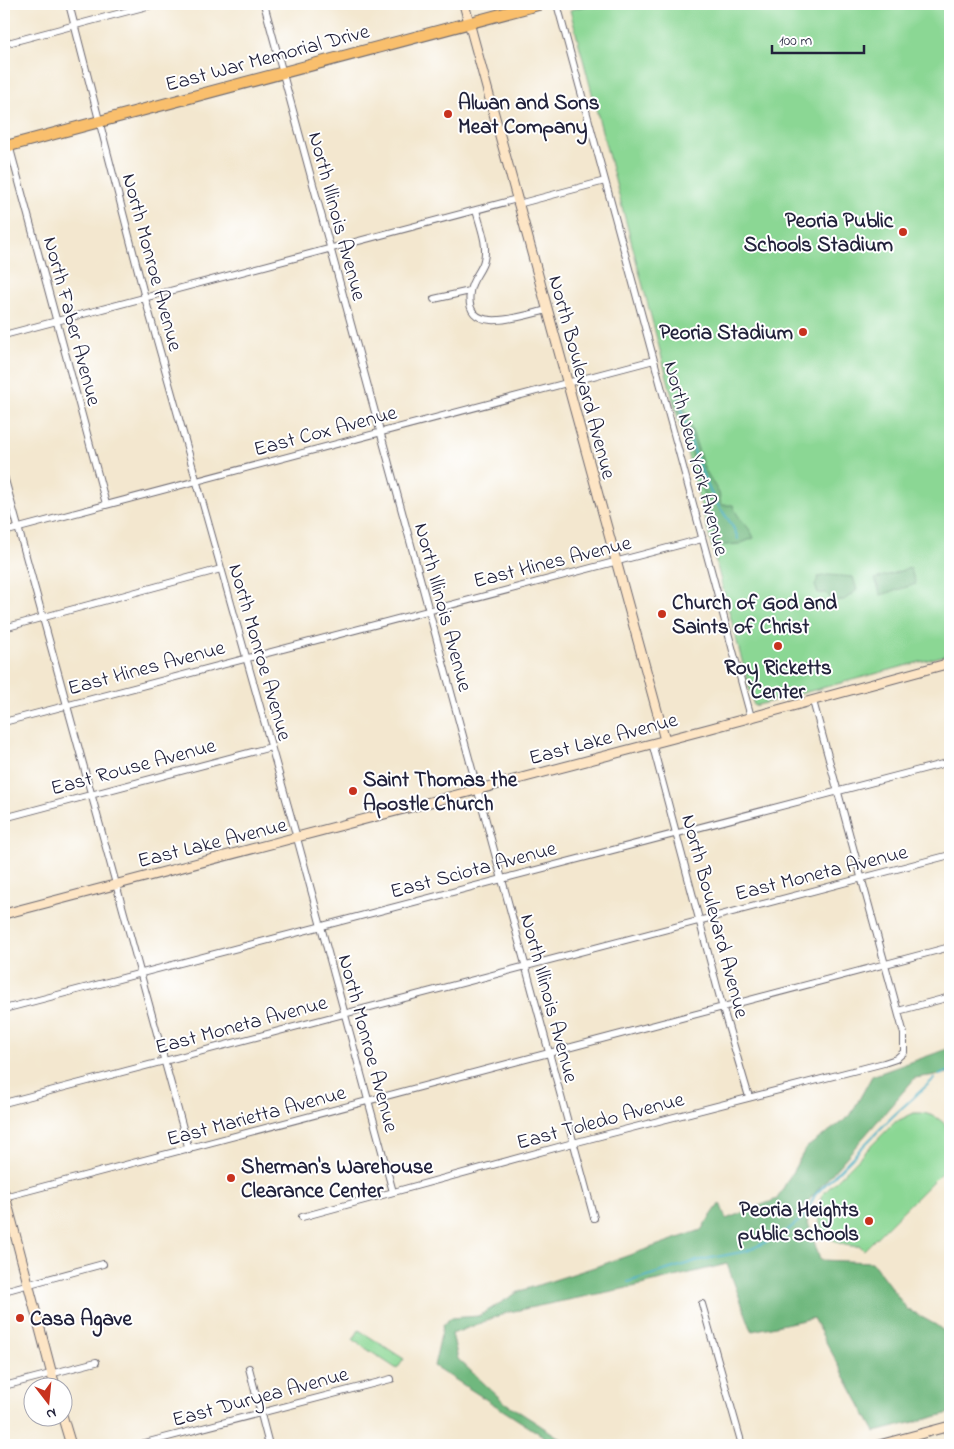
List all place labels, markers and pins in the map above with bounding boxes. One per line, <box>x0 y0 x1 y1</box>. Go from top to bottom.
place label: Alwan and Sons Meat Company <box>458 89 600 145</box>
marker: Alwan and Sons Meat Company <box>442 108 454 120</box>
place label: Peoria Public Schools Stadium <box>744 207 894 261</box>
marker: Peoria Public Schools Stadium <box>897 226 909 238</box>
place label: Peoria Stadium <box>659 319 793 349</box>
marker: Peoria Stadium <box>797 326 809 338</box>
place label: Church of God and Saints of Christ <box>672 589 837 643</box>
marker: Church of God and Saints of Christ <box>656 608 668 620</box>
marker: Roy Ricketts Center <box>772 640 784 652</box>
place label: Roy Ricketts Center <box>724 654 832 708</box>
place label: Saint Thomas the Apostle Church <box>363 766 518 820</box>
marker: Saint Thomas the Apostle Church <box>347 785 359 797</box>
place label: Sherman's Warehouse Clearance Center <box>241 1153 434 1207</box>
marker: Sherman's Warehouse Clearance Center <box>225 1172 237 1184</box>
place label: Peoria Heights public schools <box>738 1196 859 1250</box>
marker: Peoria Heights public schools <box>863 1215 875 1227</box>
place label: Casa Agave <box>30 1305 133 1337</box>
marker: Casa Agave <box>14 1312 26 1324</box>

